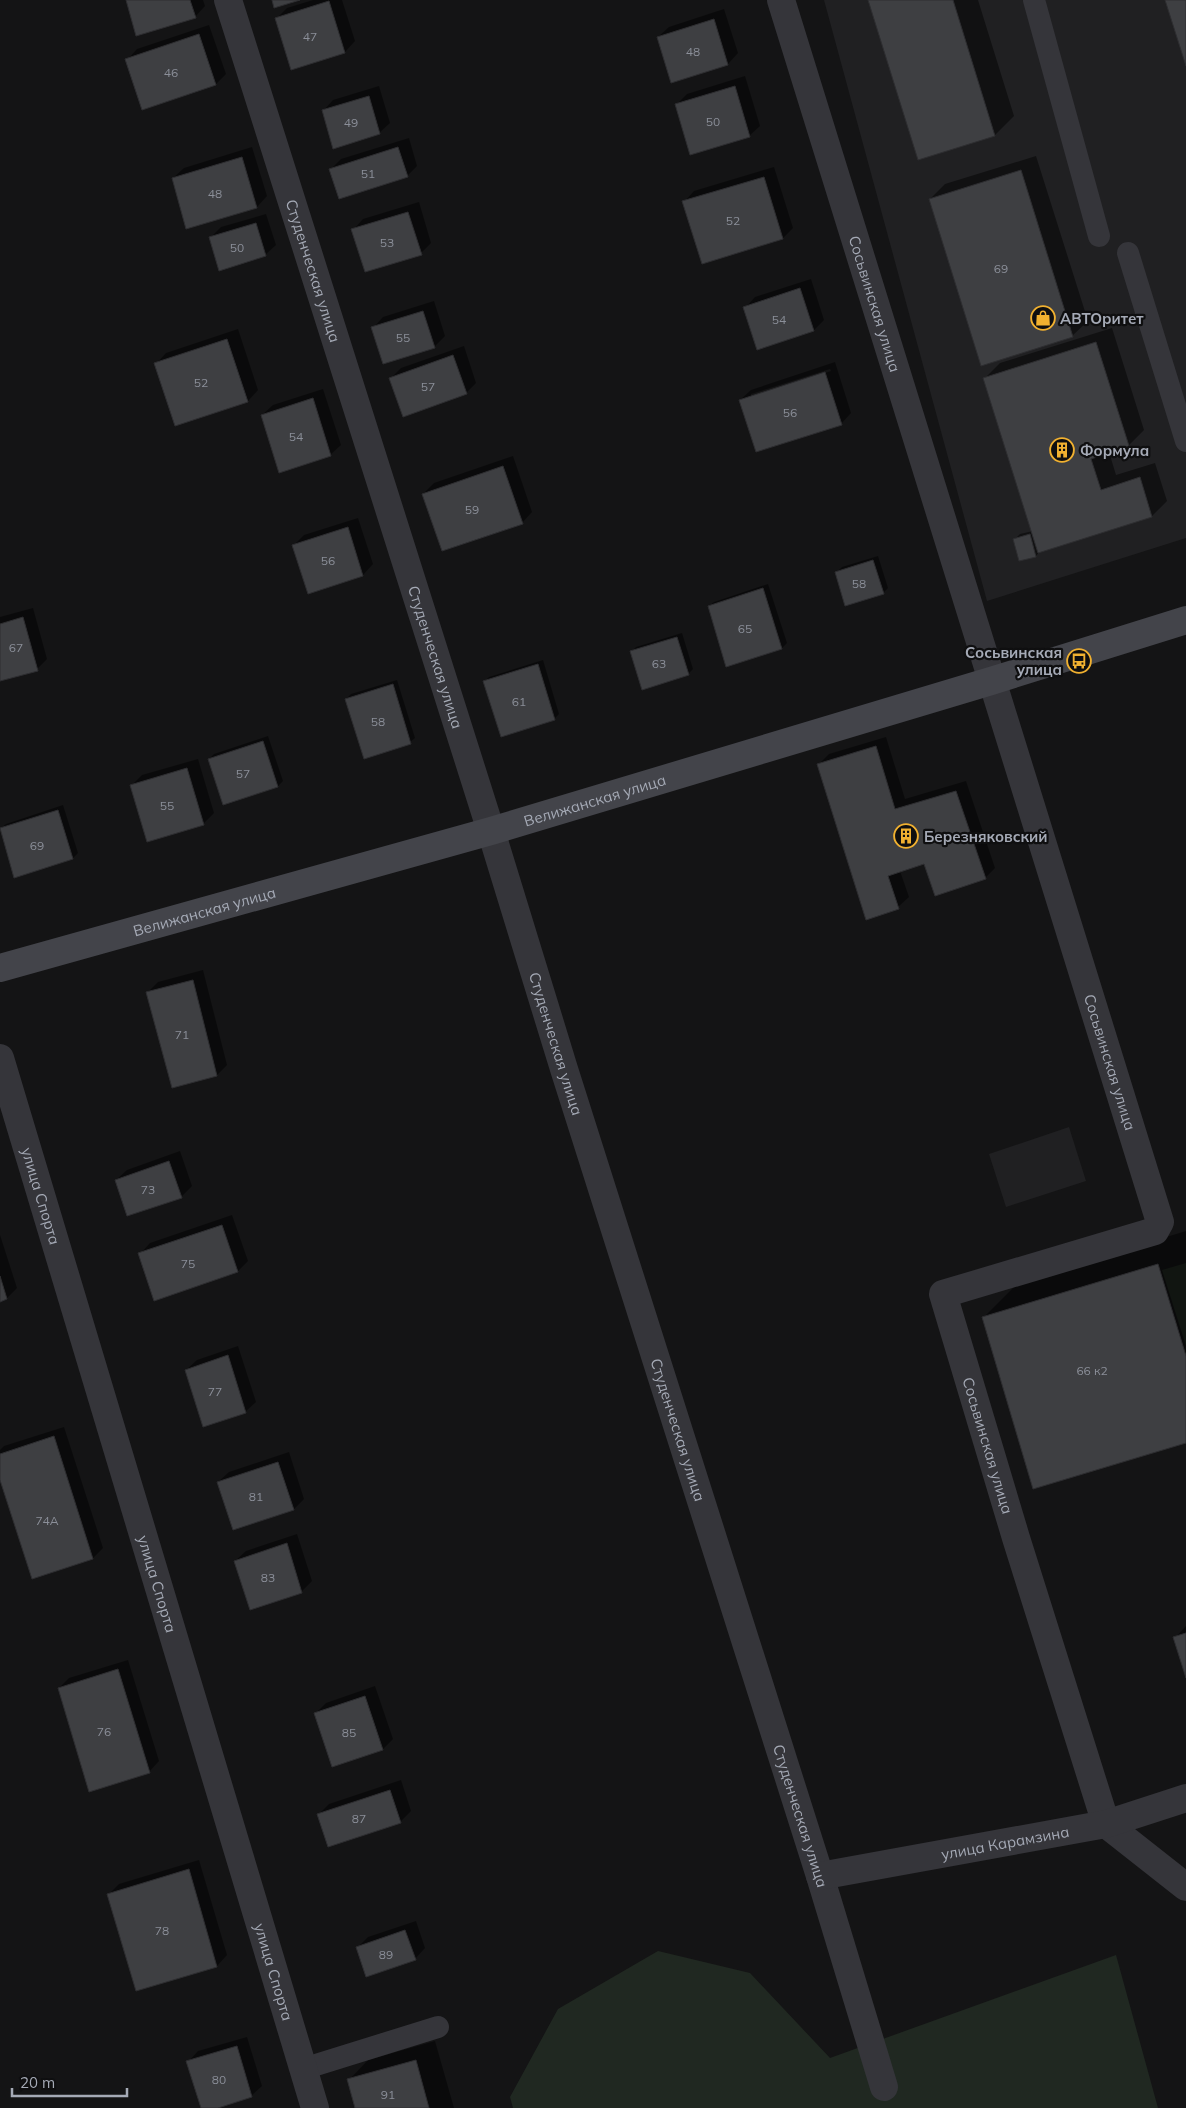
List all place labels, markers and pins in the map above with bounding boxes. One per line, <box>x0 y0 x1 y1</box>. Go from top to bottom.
shop icon: АВТОритет <box>1030 305 1056 331</box>
place label: АВТОритет <box>1060 309 1144 328</box>
building icon: Формула <box>1049 437 1075 463</box>
place label: Формула <box>1080 441 1149 460</box>
place label: Сосьвинская улица <box>965 643 1062 679</box>
bus stop icon: Сосьвинская улица <box>1066 648 1092 674</box>
building icon: Березняковский <box>893 823 919 849</box>
place label: Березняковский <box>924 827 1048 846</box>

